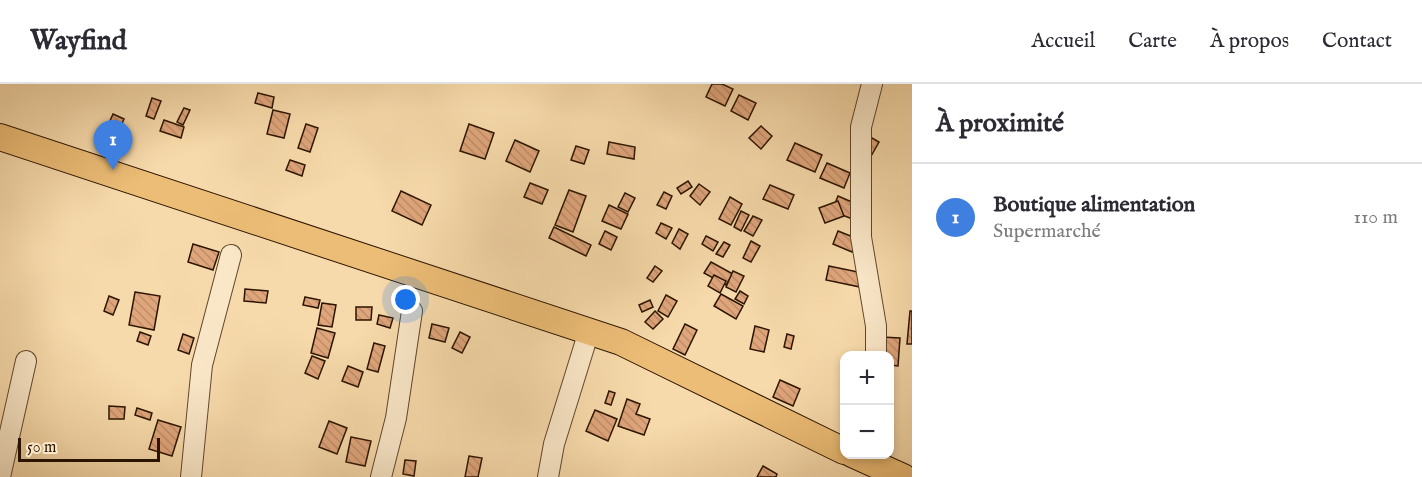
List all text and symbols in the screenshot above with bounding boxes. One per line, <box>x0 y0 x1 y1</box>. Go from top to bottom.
text: Wayfind <box>30 24 127 59</box>
text: Accueil <box>1031 28 1095 55</box>
text: Carte <box>1128 28 1177 55</box>
text: À propos <box>1210 28 1289 55</box>
text: Contact <box>1322 28 1392 55</box>
text: À proximité <box>936 107 1064 140</box>
pin: 1 <box>94 120 132 170</box>
text: Boutique alimentation <box>993 191 1195 219</box>
text: 1 <box>952 205 959 230</box>
text: 110 m <box>1354 205 1398 230</box>
text: Supermarché <box>993 219 1101 244</box>
your location <box>391 285 420 314</box>
map controls <box>840 351 894 459</box>
button: + <box>840 351 894 405</box>
button: − <box>840 405 894 459</box>
scale bar <box>18 435 160 462</box>
text: 50 m <box>27 438 56 458</box>

